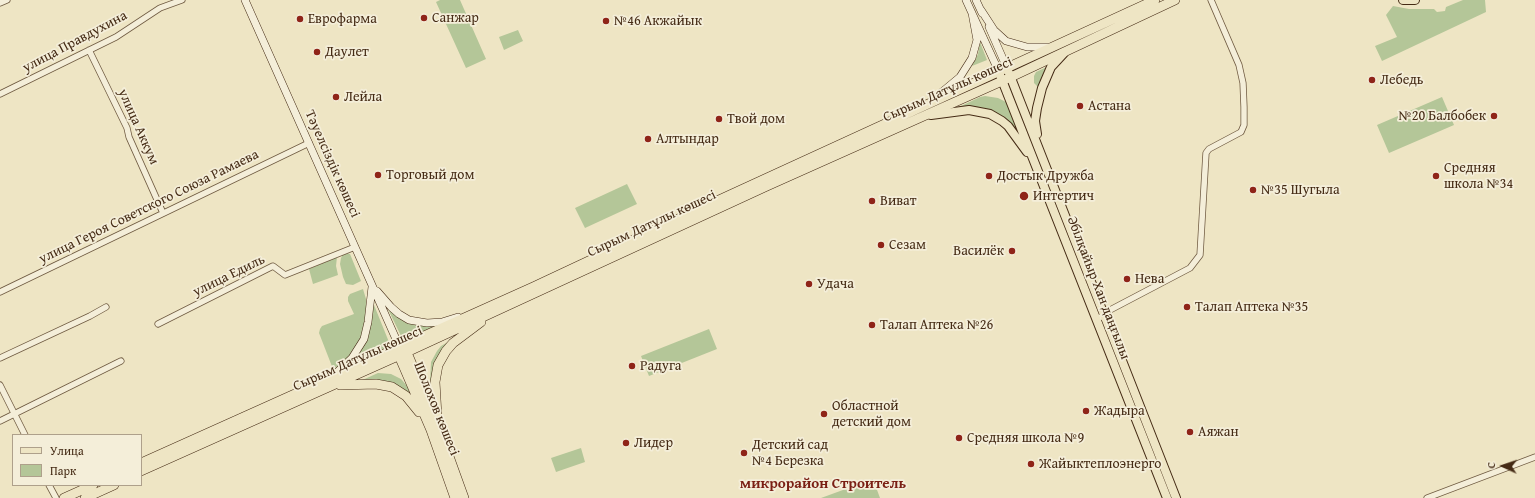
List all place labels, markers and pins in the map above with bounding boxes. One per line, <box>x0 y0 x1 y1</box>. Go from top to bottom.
place label: Санжар <box>432 10 479 26</box>
place label: Еврофарма <box>308 11 377 27</box>
marker: Санжар <box>419 13 429 23</box>
place label: №46 Акжайык <box>614 13 702 29</box>
marker: Еврофарма <box>295 14 305 24</box>
marker: №46 Акжайык <box>601 16 611 26</box>
place label: Даулет <box>325 44 369 60</box>
marker: Даулет <box>312 47 322 57</box>
place label: Лебедь <box>1380 72 1423 88</box>
marker: Лебедь <box>1367 75 1377 85</box>
place label: Лейла <box>344 89 382 105</box>
marker: Лейла <box>331 92 341 102</box>
place label: Астана <box>1088 98 1131 114</box>
marker: Астана <box>1075 101 1085 111</box>
place label: №20 Балбобек <box>1399 108 1486 124</box>
place label: Твой дом <box>727 111 785 127</box>
marker: №20 Балбобек <box>1489 111 1499 121</box>
marker: Твой дом <box>714 114 724 124</box>
place label: Алтындар <box>656 131 719 147</box>
marker: Алтындар <box>643 134 653 144</box>
place label: Средняя школа №34 <box>1444 160 1513 192</box>
place label: Торговый дом <box>386 167 474 183</box>
place label: Достык Дружба <box>997 168 1094 184</box>
marker: Торговый дом <box>373 170 383 180</box>
marker: Достык Дружба <box>984 171 994 181</box>
marker: Средняя школа №34 <box>1431 171 1441 181</box>
place label: №35 Шугыла <box>1261 182 1340 198</box>
marker: №35 Шугыла <box>1248 185 1258 195</box>
place label: Интертич <box>1033 188 1094 204</box>
marker: Интертич <box>1018 190 1030 202</box>
place label: Виват <box>880 193 917 209</box>
marker: Виват <box>867 196 877 206</box>
place label: Сезам <box>889 237 926 253</box>
marker: Сезам <box>876 240 886 250</box>
place label: Василёк <box>953 243 1004 259</box>
marker: Василёк <box>1007 246 1017 256</box>
place label: Нева <box>1135 271 1164 287</box>
marker: Нева <box>1122 274 1132 284</box>
place label: Удача <box>817 276 854 292</box>
marker: Удача <box>804 279 814 289</box>
place label: Талап Аптека №35 <box>1195 299 1308 315</box>
marker: Талап Аптека №35 <box>1182 302 1192 312</box>
place label: Талап Аптека №26 <box>880 317 993 333</box>
marker: Талап Аптека №26 <box>867 320 877 330</box>
place label: Радуга <box>640 358 682 374</box>
marker: Радуга <box>627 361 637 371</box>
place label: Областной детский дом <box>832 398 911 430</box>
place label: Жадыра <box>1094 403 1145 419</box>
marker: Жадыра <box>1081 406 1091 416</box>
marker: Областной детский дом <box>819 409 829 419</box>
place label: Аяжан <box>1198 424 1239 440</box>
marker: Аяжан <box>1185 427 1195 437</box>
place label: Средняя школа №9 <box>967 430 1084 446</box>
marker: Средняя школа №9 <box>954 433 964 443</box>
place label: Лидер <box>634 435 673 451</box>
place label: Детский сад №4 Березка <box>752 437 828 470</box>
marker: Лидер <box>621 438 631 448</box>
marker: Детский сад №4 Березка <box>739 448 749 458</box>
place label: Жайыктеплоэнерго <box>1039 456 1161 472</box>
marker: Жайыктеплоэнерго <box>1026 459 1036 469</box>

